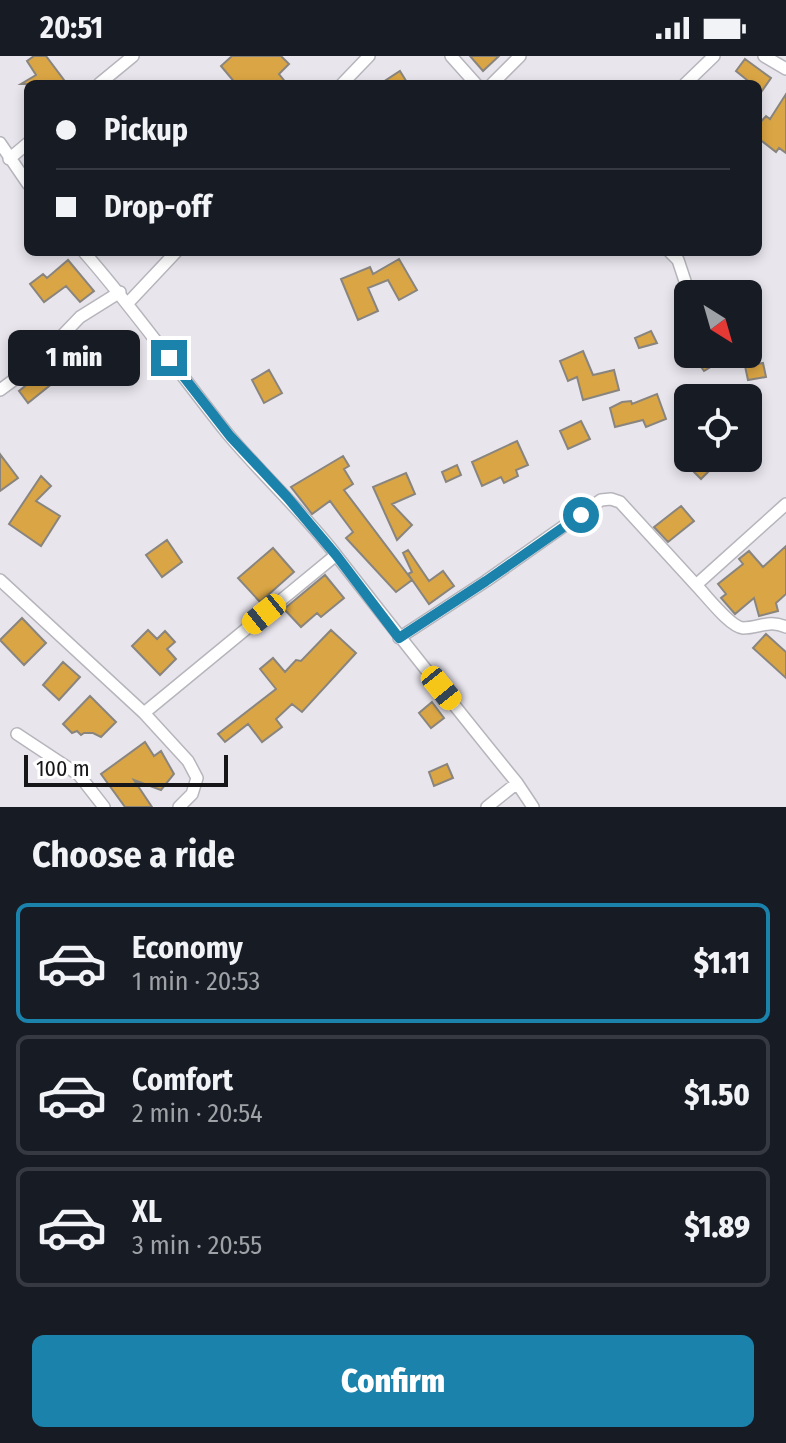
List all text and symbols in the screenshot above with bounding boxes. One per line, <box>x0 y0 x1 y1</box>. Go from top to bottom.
text: 20:51 <box>40 10 103 46</box>
text: Pickup <box>104 112 188 148</box>
text: Drop-off <box>104 189 211 225</box>
north arrow <box>674 280 762 368</box>
map controls <box>674 280 762 472</box>
callout: 1 min <box>9 330 141 386</box>
route end <box>151 340 187 376</box>
text: 1 min <box>46 342 102 373</box>
button: locate <box>674 384 762 472</box>
route start <box>563 497 599 533</box>
car <box>238 590 290 638</box>
car <box>417 662 465 714</box>
scale bar <box>24 751 228 787</box>
text: 100 m <box>36 755 90 782</box>
text: Choose a ride <box>32 833 235 877</box>
icon: car <box>36 927 108 999</box>
text: Economy <box>132 930 243 966</box>
text: $1.11 <box>694 945 750 981</box>
text: 1 min · 20:53 <box>132 966 260 997</box>
icon: car <box>36 1059 108 1131</box>
text: Comfort <box>132 1062 233 1098</box>
text: $1.50 <box>684 1077 750 1113</box>
text: 2 min · 20:54 <box>132 1098 263 1129</box>
icon: car <box>36 1191 108 1263</box>
text: XL <box>132 1194 162 1230</box>
text: $1.89 <box>684 1209 750 1245</box>
text: 3 min · 20:55 <box>132 1230 262 1261</box>
button: Confirm <box>32 1335 754 1427</box>

